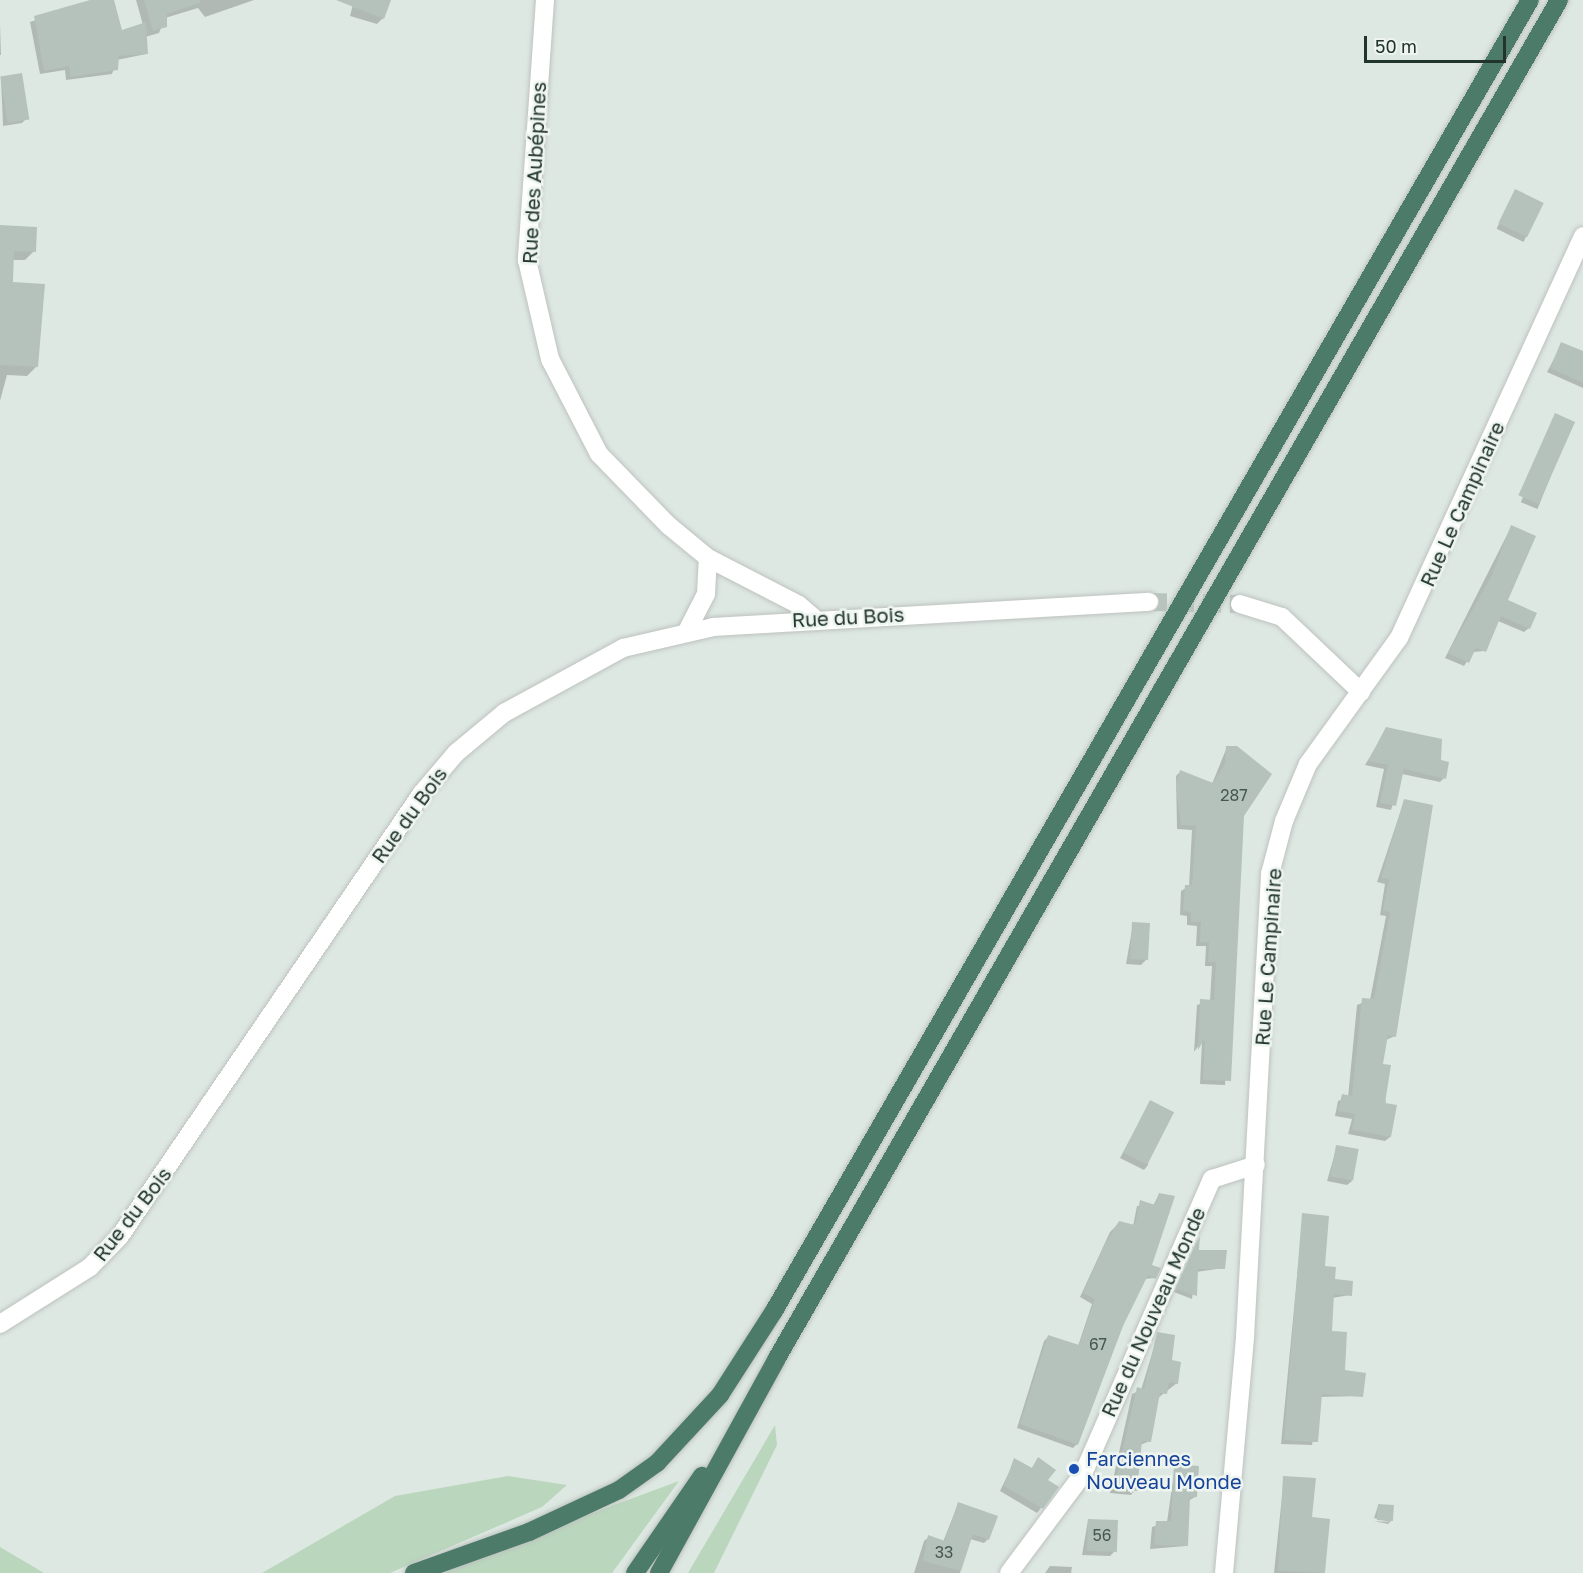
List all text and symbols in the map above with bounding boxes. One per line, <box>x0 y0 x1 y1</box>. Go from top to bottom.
scale bar <box>1367 24 1510 62</box>
text: 50 m <box>1375 35 1417 57</box>
street label: Rue des Aubépines <box>517 81 551 265</box>
street label: Rue Le Campinaire <box>1415 418 1509 590</box>
street label: Rue du Bois <box>791 602 905 632</box>
street label: Rue du Bois <box>366 762 452 868</box>
house number: 287 <box>1220 785 1248 805</box>
street label: Rue Le Campinaire <box>1250 867 1286 1047</box>
street label: Rue du Bois <box>88 1162 176 1266</box>
street label: Rue du Nouveau Monde <box>1096 1204 1210 1420</box>
house number: 67 <box>1089 1334 1107 1354</box>
place label: Farciennes Nouveau Monde <box>1086 1446 1241 1493</box>
marker: Farciennes Nouveau Monde <box>1067 1462 1081 1476</box>
house number: 56 <box>1093 1525 1111 1545</box>
house number: 33 <box>935 1542 953 1562</box>

